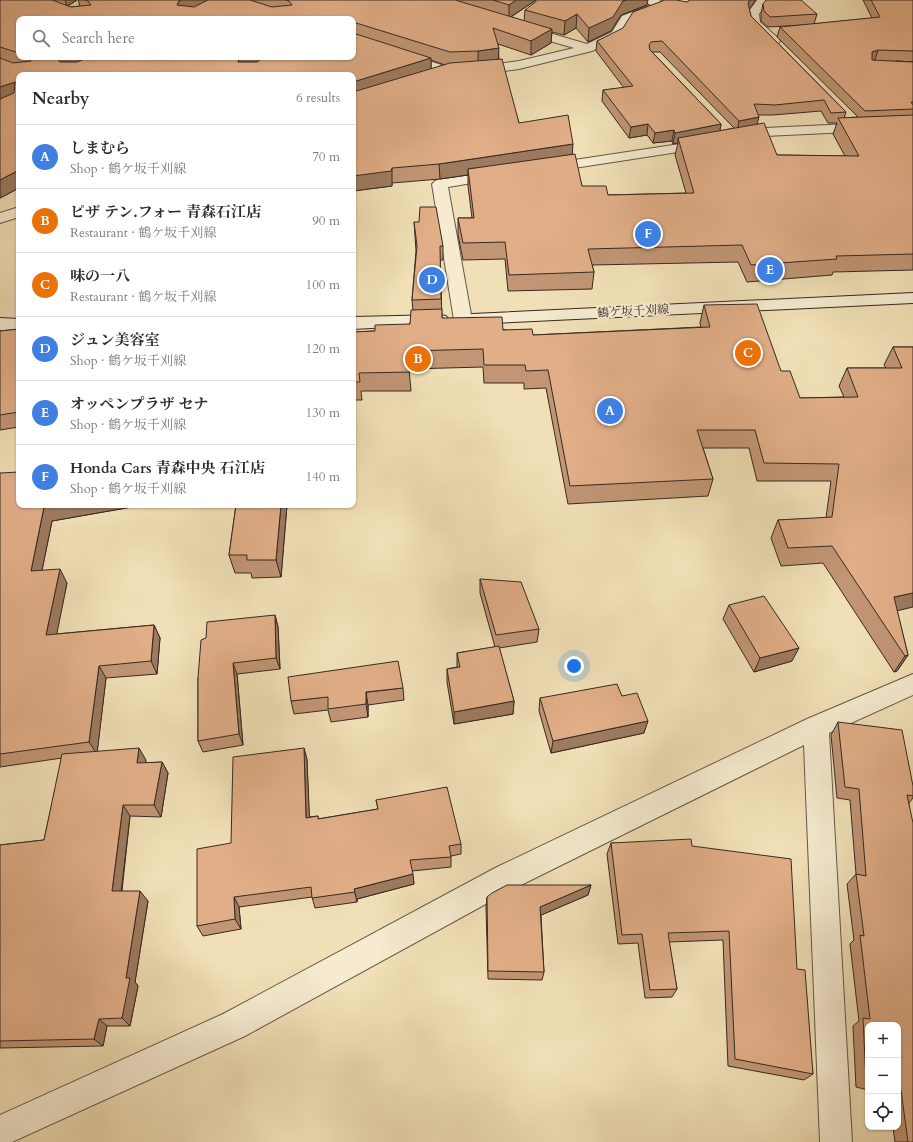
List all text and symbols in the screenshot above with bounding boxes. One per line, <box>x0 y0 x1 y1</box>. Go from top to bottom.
search box <box>16 16 356 60</box>
icon: search <box>30 27 52 49</box>
text: Search here <box>62 28 135 48</box>
text: Nearby <box>32 87 89 110</box>
text: 6 results <box>296 89 340 107</box>
text: しまむら <box>70 138 130 158</box>
text: A <box>40 148 50 166</box>
text: 70 m <box>312 148 340 166</box>
text: Shop · 鶴ケ坂千刈線 <box>70 160 186 178</box>
text: ピザ テン.フォー 青森石江店 <box>70 202 261 222</box>
text: B <box>40 212 50 230</box>
text: 90 m <box>312 212 340 230</box>
pin: F <box>635 219 661 249</box>
text: Restaurant · 鶴ケ坂千刈線 <box>70 224 216 242</box>
pin: E <box>757 255 783 285</box>
pin: D <box>419 265 445 295</box>
text: 味の一八 <box>70 266 130 286</box>
text: C <box>40 276 50 294</box>
text: 100 m <box>306 276 340 294</box>
text: Restaurant · 鶴ケ坂千刈線 <box>70 288 216 306</box>
street label: 鶴ケ坂千刈線 <box>597 301 669 321</box>
text: ジュン美容室 <box>70 330 160 350</box>
pin: C <box>735 338 761 368</box>
text: D <box>39 340 51 358</box>
text: 120 m <box>306 340 340 358</box>
pin: B <box>405 344 431 374</box>
text: Shop · 鶴ケ坂千刈線 <box>70 352 186 370</box>
text: オッペンプラザ セナ <box>70 394 209 414</box>
pin: A <box>597 396 623 426</box>
text: E <box>41 404 49 422</box>
text: 130 m <box>306 404 340 422</box>
text: Shop · 鶴ケ坂千刈線 <box>70 416 186 434</box>
text: Honda Cars 青森中央 石江店 <box>70 458 265 478</box>
text: F <box>41 468 49 486</box>
text: 140 m <box>306 468 340 486</box>
text: Shop · 鶴ケ坂千刈線 <box>70 480 186 498</box>
your location <box>564 656 584 676</box>
map controls <box>865 1022 901 1130</box>
button: + <box>865 1022 901 1058</box>
button: − <box>865 1058 901 1094</box>
button: locate <box>865 1094 901 1130</box>

